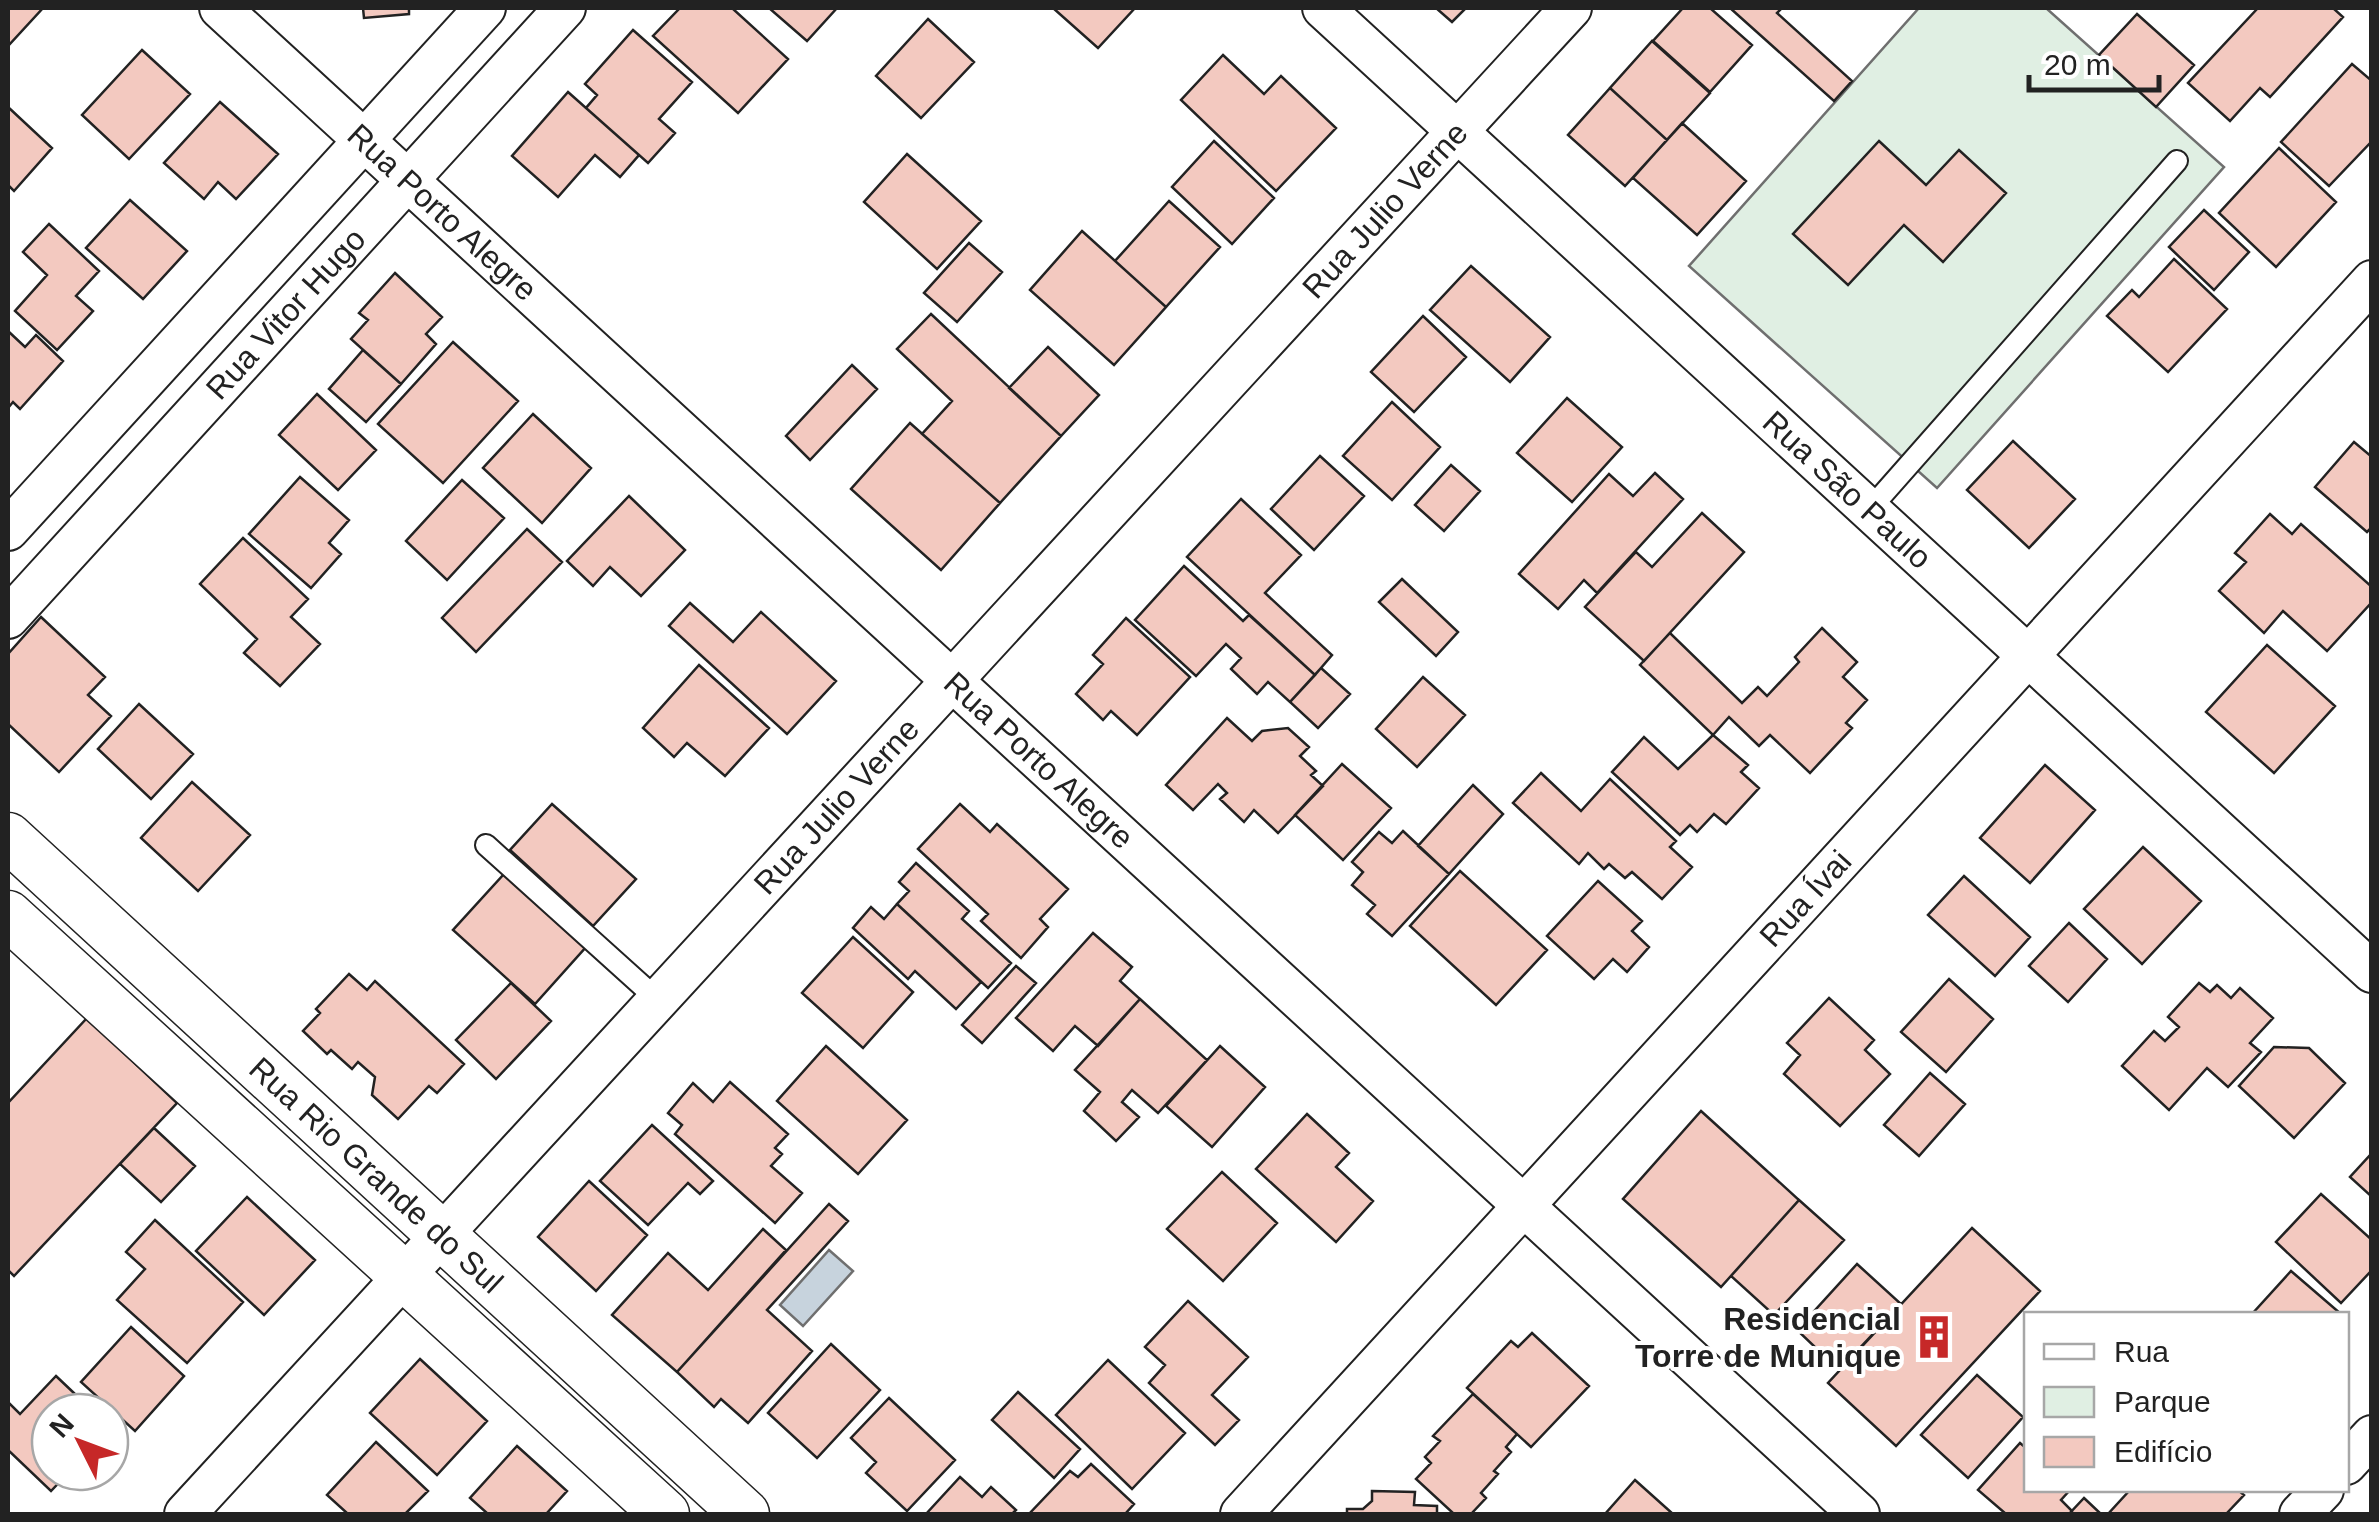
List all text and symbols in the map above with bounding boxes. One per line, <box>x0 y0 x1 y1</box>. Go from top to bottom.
scale bar <box>2029 30 2159 92</box>
text: 20 m <box>2044 48 2111 81</box>
street label: Rua Julio Verne <box>1295 115 1475 305</box>
street label: Rua Porto Alegre <box>340 117 544 308</box>
street label: Rua Vitor Hugo <box>199 221 373 406</box>
street label: Rua São Paulo <box>1756 404 1939 576</box>
street label: Rua Porto Alegre <box>937 665 1141 856</box>
street label: Rua Julio Verne <box>747 711 926 901</box>
street label: Rua Ívai <box>1752 843 1858 954</box>
street label: Rua Rio Grande do Sul <box>242 1050 510 1300</box>
place label: Residencial Torre de Munique <box>1635 1301 1901 1374</box>
legend <box>2024 1312 2349 1492</box>
building icon: Residencial Torre de Munique <box>1910 1313 1958 1361</box>
text: Rua <box>2114 1335 2169 1368</box>
text: Parque <box>2114 1385 2211 1418</box>
north arrow <box>30 1392 130 1492</box>
text: N <box>44 1408 80 1443</box>
text: Edifício <box>2114 1435 2212 1468</box>

